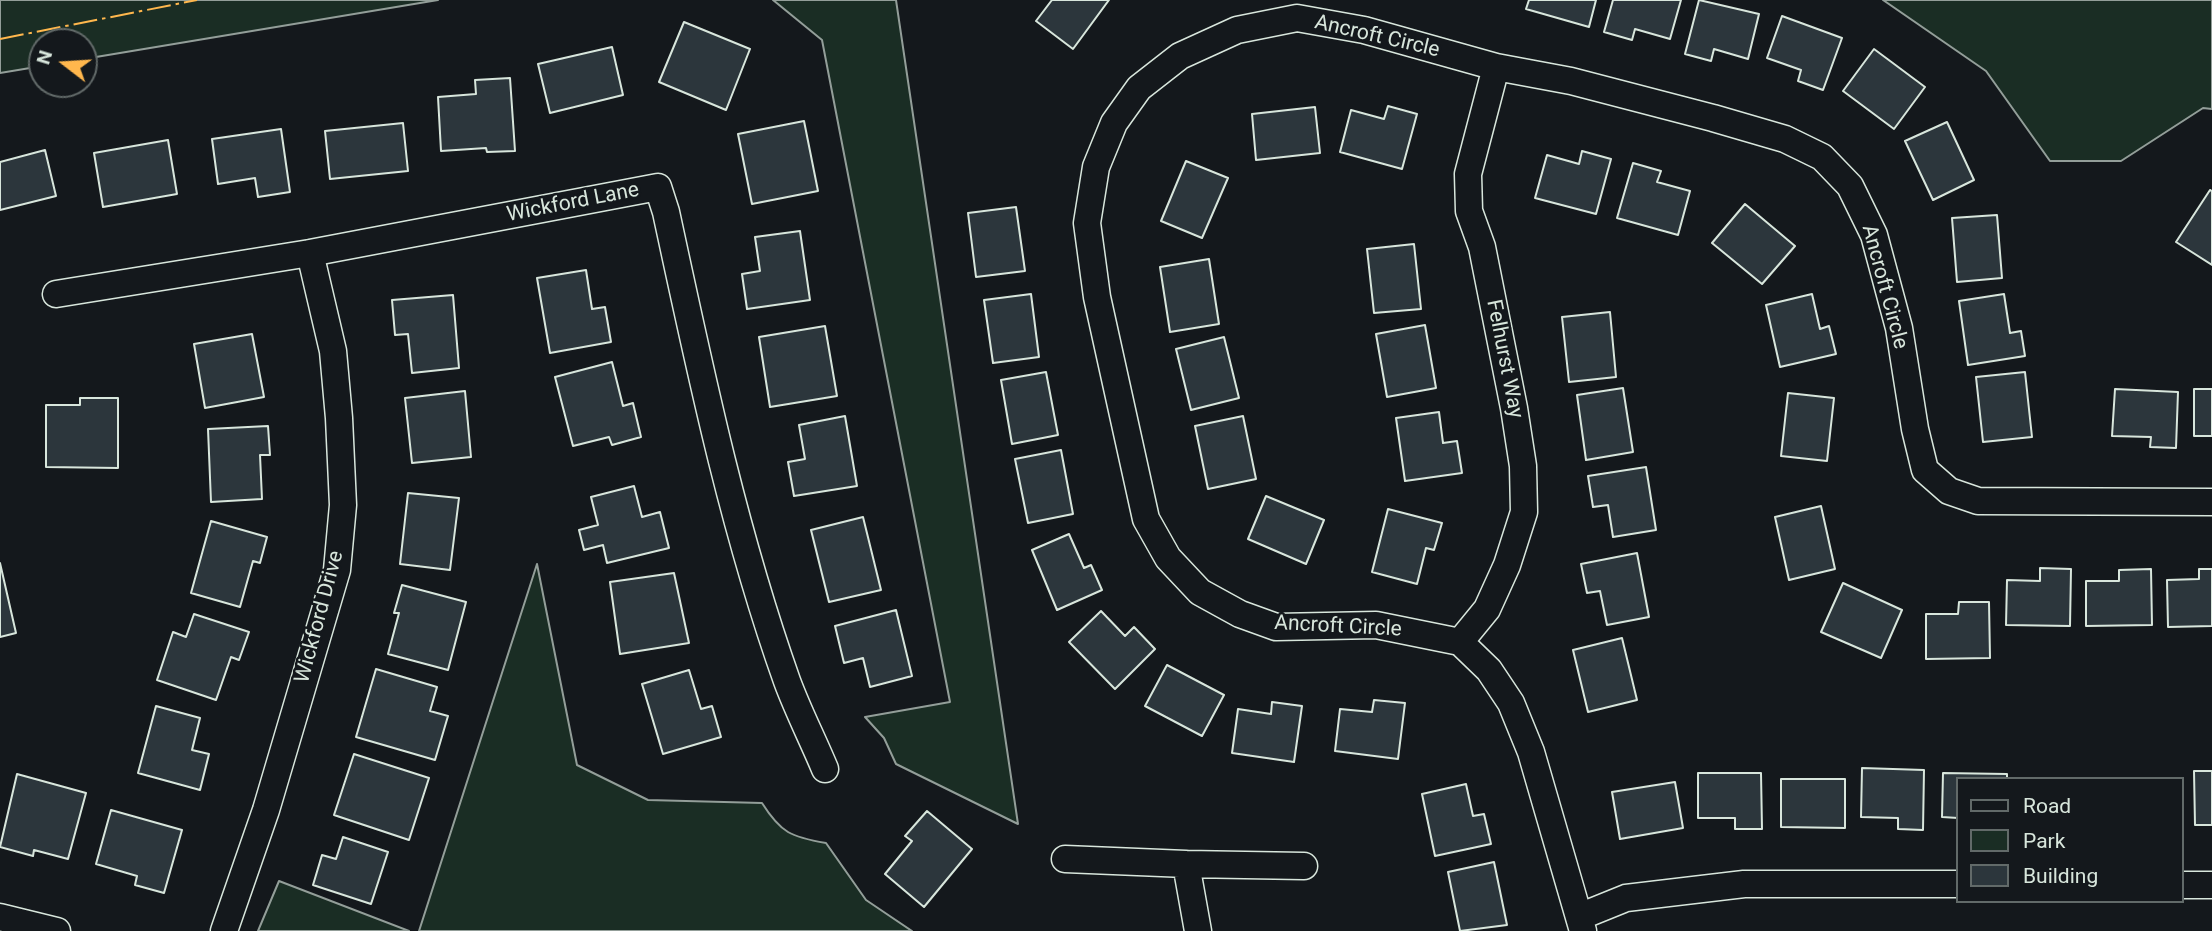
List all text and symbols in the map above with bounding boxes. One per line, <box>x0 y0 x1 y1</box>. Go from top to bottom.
street label: Ancroft Circle <box>1312 10 1442 64</box>
north arrow <box>28 28 98 98</box>
text: N <box>31 48 57 67</box>
street label: Wickford Lane <box>505 178 641 228</box>
street label: Ancroft Circle <box>1855 222 1913 352</box>
street label: Felhurst Way <box>1480 298 1528 420</box>
street label: Wickford Drive <box>290 548 350 686</box>
street label: Ancroft Circle <box>1274 611 1402 643</box>
legend <box>1956 777 2184 903</box>
text: Road <box>2023 794 2071 818</box>
text: Park <box>2023 829 2065 853</box>
text: Building <box>2023 864 2098 888</box>

